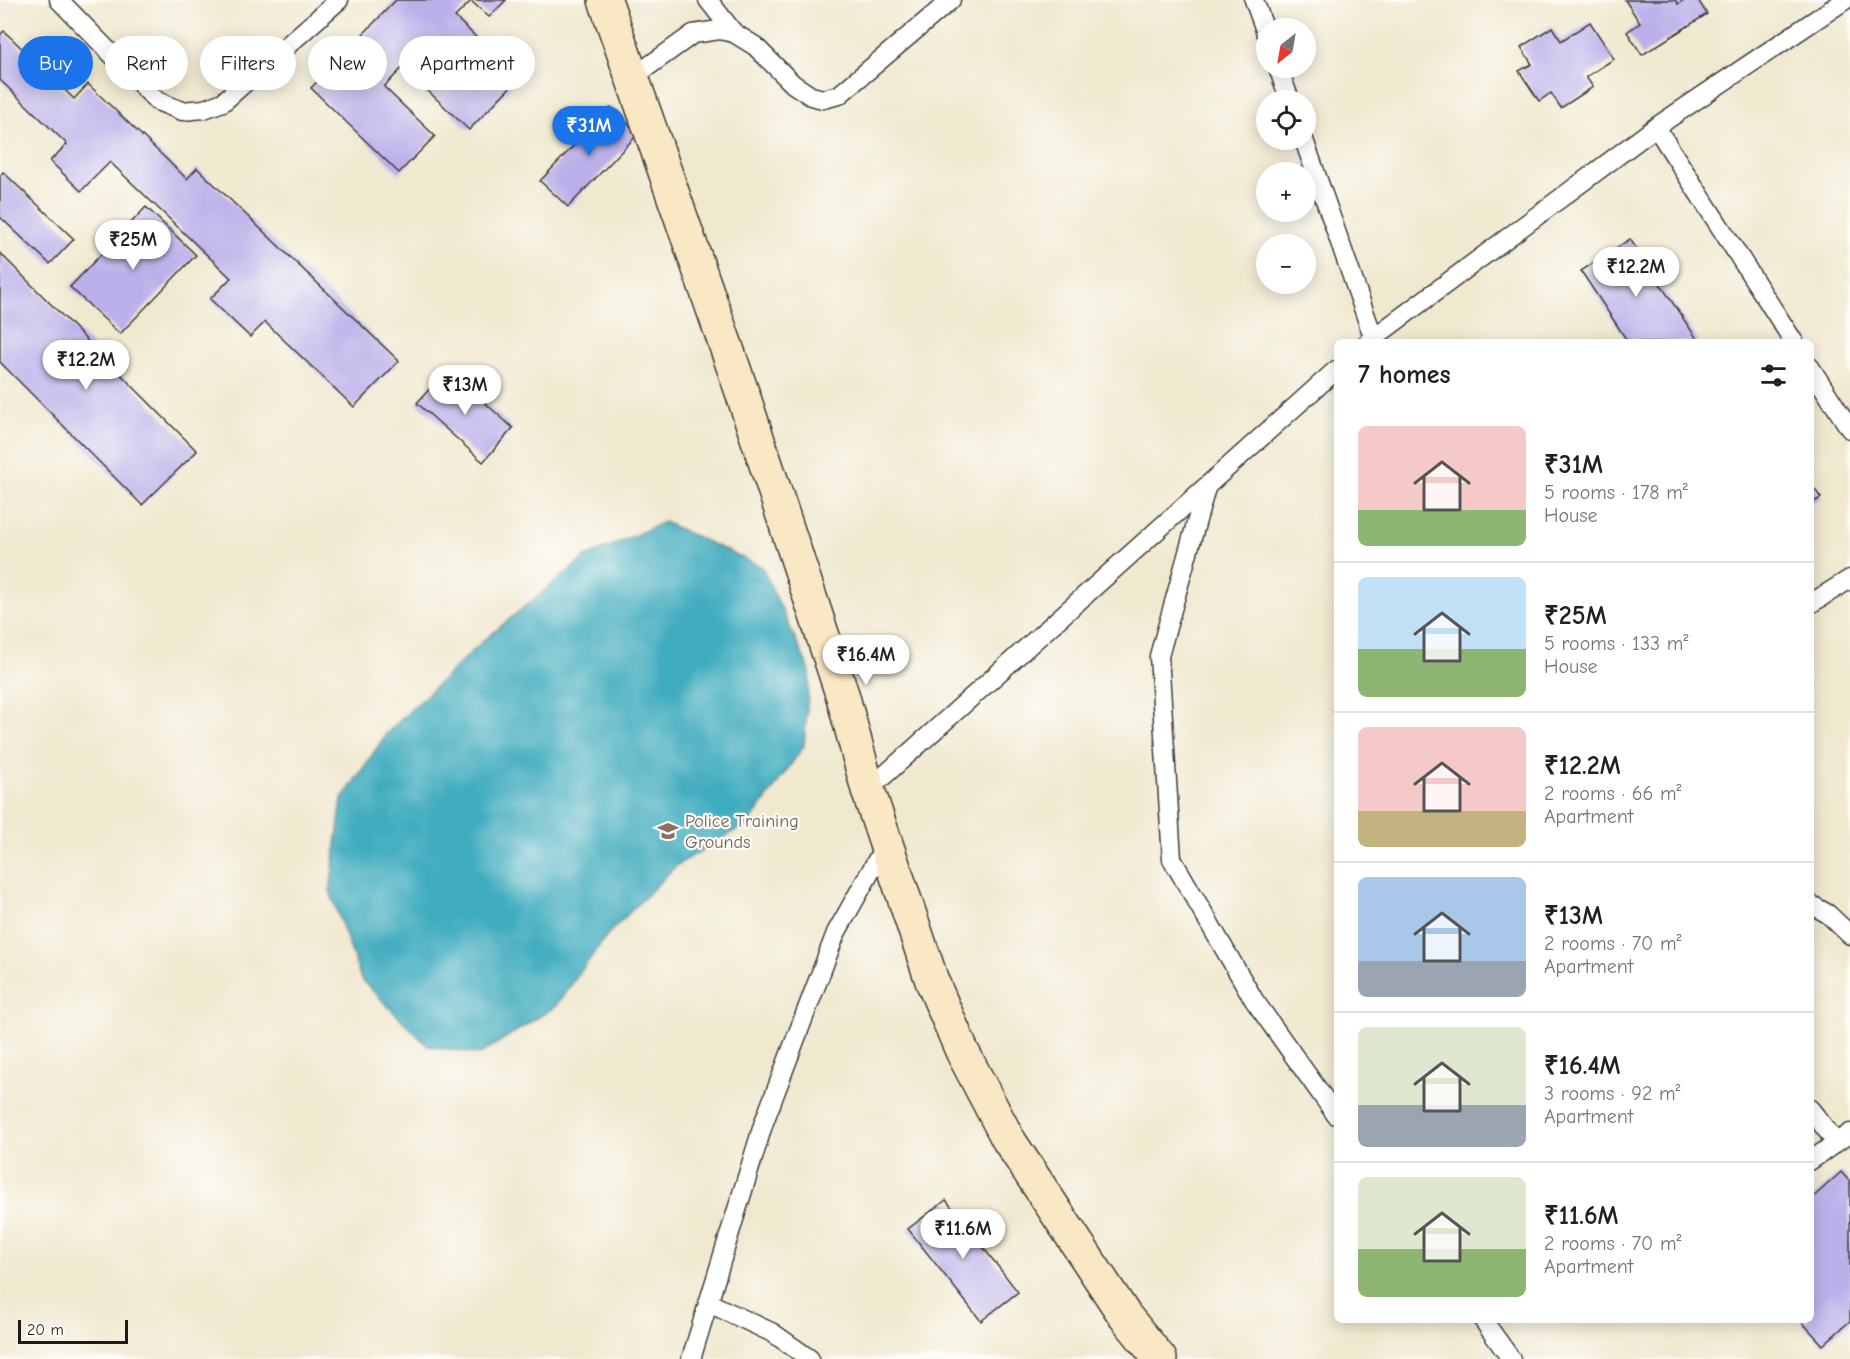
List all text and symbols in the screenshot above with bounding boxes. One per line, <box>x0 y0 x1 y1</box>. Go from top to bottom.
north arrow <box>1256 18 1316 78</box>
map controls <box>1256 18 1316 294</box>
chip: Buy <box>18 36 93 90</box>
chip: Rent <box>105 36 188 90</box>
chip: Filters <box>200 36 296 90</box>
chip: New <box>308 36 387 90</box>
chip: Apartment <box>399 36 535 90</box>
button: locate <box>1256 90 1316 150</box>
pin: ₹31M <box>553 106 625 157</box>
text: ₹31M <box>566 114 612 137</box>
button: + <box>1256 162 1316 222</box>
pin: ₹25M <box>97 220 169 271</box>
text: ₹25M <box>109 228 157 251</box>
button: − <box>1256 234 1316 294</box>
pin: ₹12.2M <box>1587 247 1685 298</box>
text: ₹12.2M <box>1607 255 1665 278</box>
pin: ₹12.2M <box>37 340 135 391</box>
text: ₹12.2M <box>57 348 115 371</box>
icon: filters <box>1757 359 1790 392</box>
text: 7 homes <box>1358 360 1451 390</box>
pin: ₹13M <box>429 365 501 416</box>
text: ₹13M <box>442 373 488 396</box>
icon: home <box>1406 450 1478 522</box>
text: ₹31M <box>1544 450 1603 480</box>
text: 5 rooms · 178 m² <box>1544 481 1688 504</box>
text: House <box>1544 504 1598 527</box>
icon: home <box>1406 601 1478 673</box>
text: ₹25M <box>1544 601 1607 631</box>
text: 5 rooms · 133 m² <box>1544 632 1688 655</box>
pin: ₹16.4M <box>817 635 915 686</box>
text: ₹16.4M <box>837 643 895 666</box>
text: House <box>1544 655 1598 678</box>
icon: home <box>1406 751 1478 823</box>
text: ₹12.2M <box>1544 751 1621 781</box>
text: 2 rooms · 66 m² <box>1544 782 1682 805</box>
text: Apartment <box>1544 805 1634 828</box>
place label: Police Training Grounds <box>685 811 799 853</box>
school or university icon: Police Training Grounds <box>656 819 680 843</box>
icon: home <box>1406 901 1478 973</box>
text: ₹13M <box>1544 901 1603 931</box>
text: 2 rooms · 70 m² <box>1544 932 1681 955</box>
text: Apartment <box>1544 955 1634 978</box>
icon: home <box>1406 1051 1478 1123</box>
text: ₹16.4M <box>1544 1051 1621 1081</box>
text: 3 rooms · 92 m² <box>1544 1082 1681 1105</box>
text: Apartment <box>1544 1105 1634 1128</box>
icon: home <box>1406 1201 1478 1273</box>
text: ₹11.6M <box>1544 1201 1619 1231</box>
pin: ₹11.6M <box>914 1209 1012 1260</box>
text: ₹11.6M <box>934 1217 992 1240</box>
text: 2 rooms · 70 m² <box>1544 1232 1681 1255</box>
text: Apartment <box>1544 1255 1634 1278</box>
scale bar <box>18 1317 128 1344</box>
text: 20 m <box>27 1321 64 1339</box>

